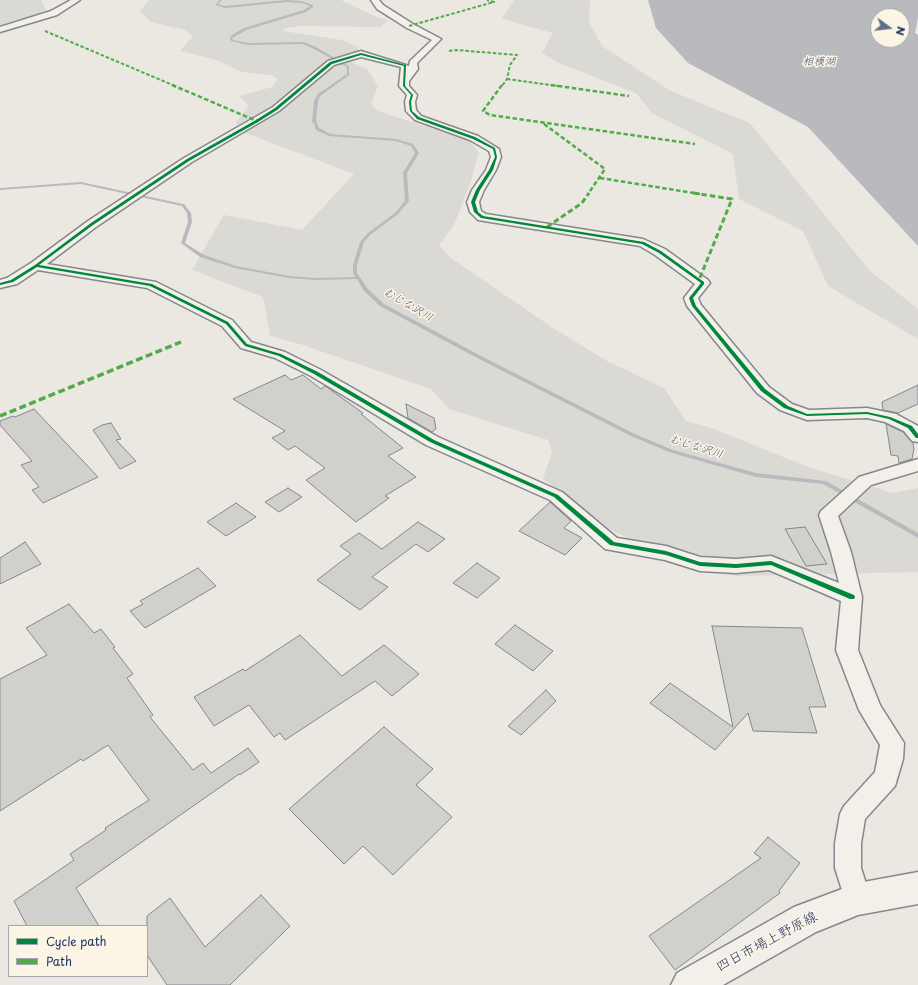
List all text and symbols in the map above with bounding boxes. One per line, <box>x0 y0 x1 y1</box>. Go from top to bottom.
north arrow <box>870 8 910 48</box>
text: N <box>892 25 910 37</box>
water label: 相模湖 <box>803 55 835 69</box>
water label: むじな沢川 <box>381 286 435 324</box>
water label: むじな沢川 <box>668 433 724 461</box>
street label: 四日市場上野原線 <box>714 908 820 976</box>
legend <box>8 925 148 977</box>
text: Cycle path <box>46 932 107 950</box>
text: Path <box>46 952 72 970</box>

